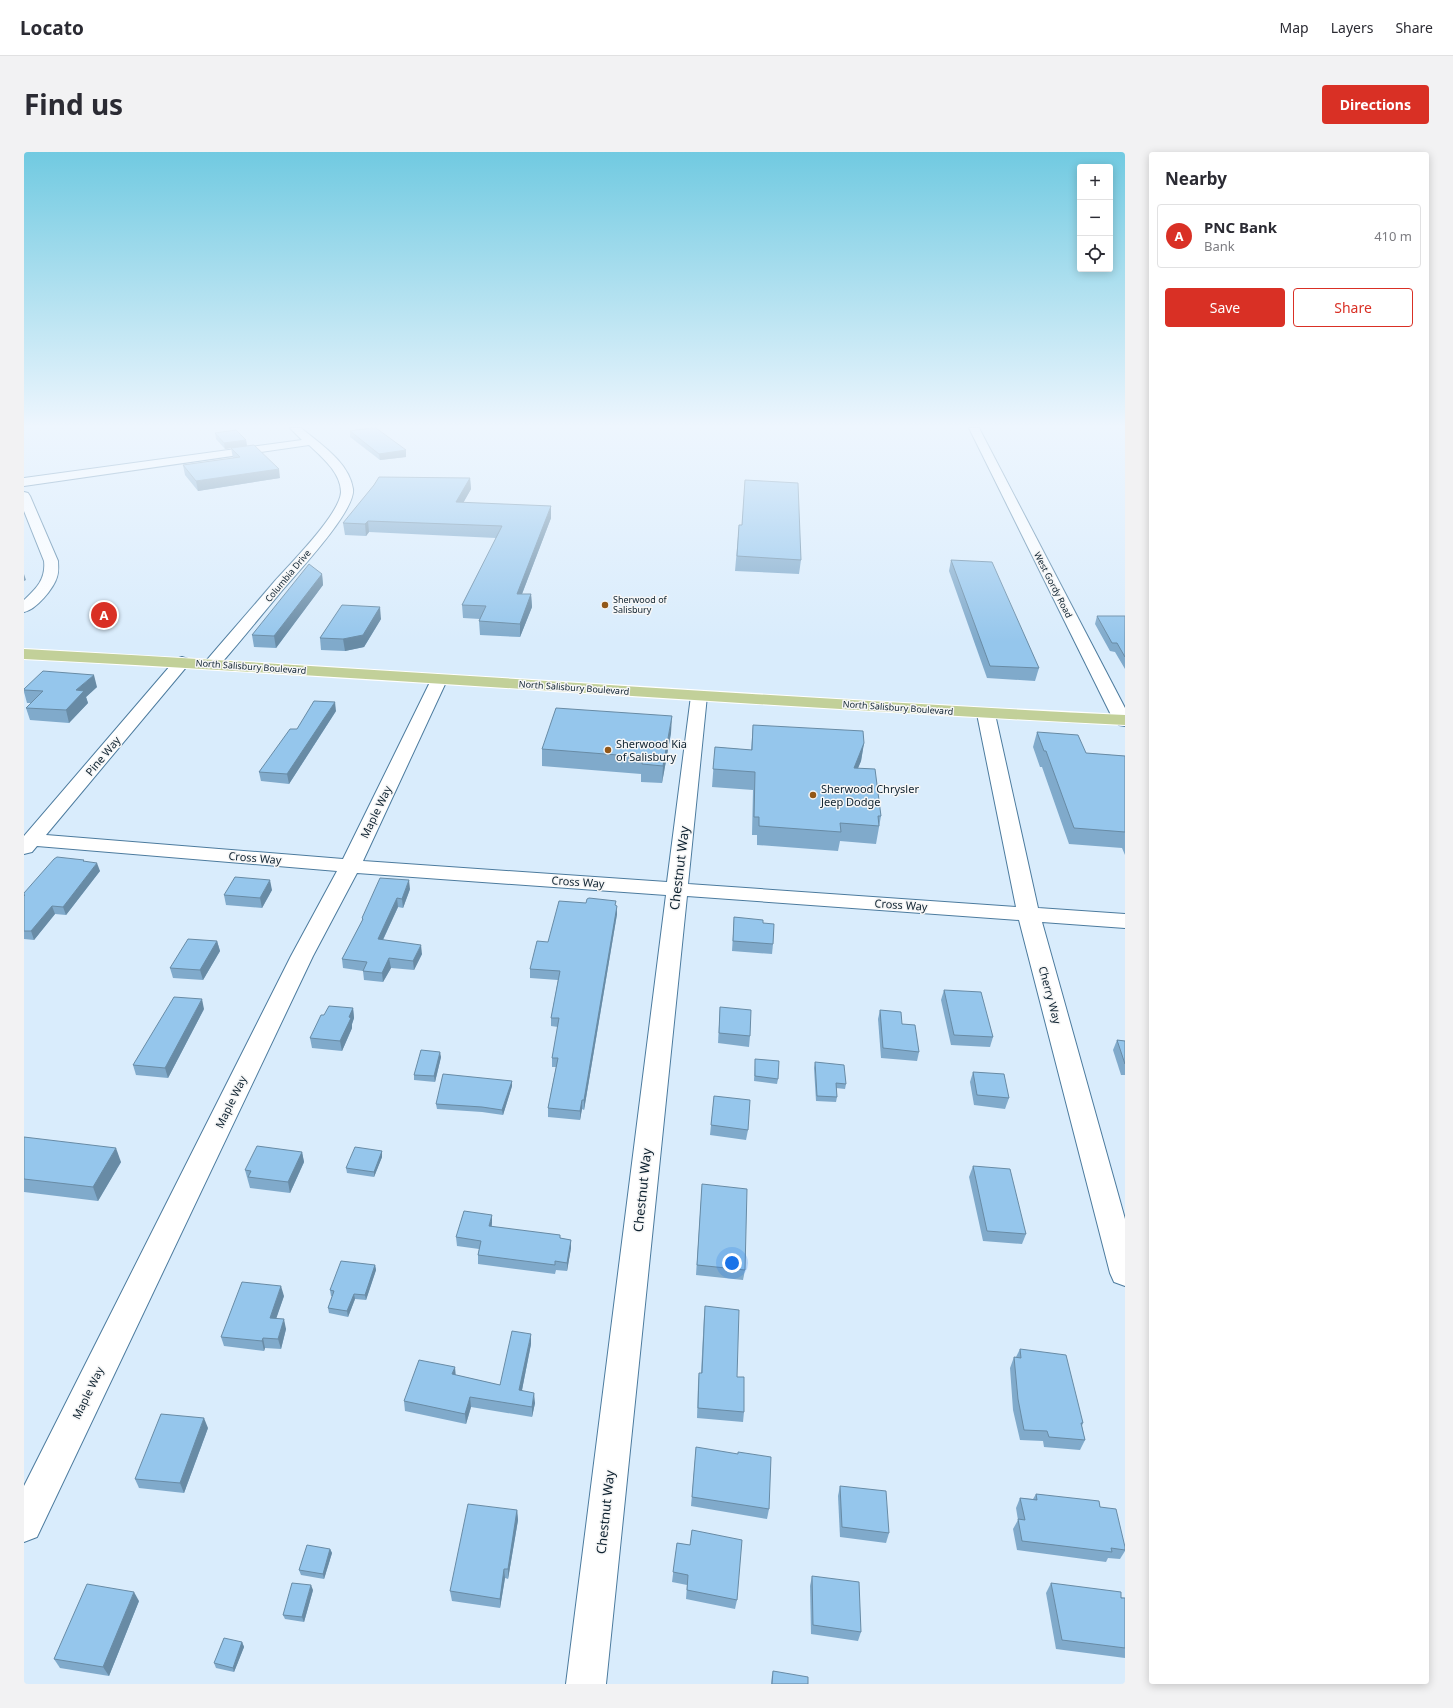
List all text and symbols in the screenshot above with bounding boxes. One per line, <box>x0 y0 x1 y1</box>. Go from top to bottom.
text: Locato <box>20 15 84 41</box>
text: Map <box>1280 18 1309 37</box>
text: Layers <box>1331 18 1373 37</box>
text: Share <box>1395 18 1433 37</box>
text: Find us <box>24 85 123 123</box>
button: Directions <box>1322 85 1429 124</box>
map controls <box>1077 164 1113 272</box>
button: + <box>1077 164 1113 200</box>
text: Nearby <box>1165 167 1227 190</box>
button: − <box>1077 200 1113 236</box>
text: PNC Bank <box>1204 217 1277 237</box>
text: A <box>1175 227 1184 245</box>
text: 410 m <box>1374 227 1412 245</box>
button: locate <box>1077 236 1113 272</box>
text: Bank <box>1204 237 1235 255</box>
button: Save <box>1165 288 1285 327</box>
button: Share <box>1293 288 1413 327</box>
street label: Columbia Drive <box>262 547 313 605</box>
street label: West Gordy Road <box>1031 549 1076 620</box>
place label: Sherwood of Salisbury <box>613 593 668 616</box>
pin: A <box>91 600 117 630</box>
marker: Sherwood of Salisbury <box>600 600 610 610</box>
street label: North Salisbury Boulevard <box>195 656 307 677</box>
street label: North Salisbury Boulevard <box>518 677 630 698</box>
street label: North Salisbury Boulevard <box>842 697 954 718</box>
street label: Pine Way <box>82 733 124 779</box>
place label: Sherwood Kia of Salisbury <box>616 736 687 764</box>
marker: Sherwood Kia of Salisbury <box>603 745 613 755</box>
place label: Sherwood Chrysler Jeep Dodge <box>820 781 919 809</box>
street label: Maple Way <box>356 783 395 841</box>
marker: Sherwood Chrysler Jeep Dodge <box>808 790 818 800</box>
street label: Chestnut Way <box>665 825 693 911</box>
street label: Cross Way <box>228 848 283 867</box>
street label: Cross Way <box>551 872 605 891</box>
street label: Cross Way <box>874 895 928 914</box>
street label: Cherry Way <box>1036 964 1066 1026</box>
street label: Maple Way <box>211 1073 250 1131</box>
street label: Chestnut Way <box>629 1147 655 1233</box>
your location <box>722 1253 742 1273</box>
street label: Maple Way <box>68 1364 107 1422</box>
street label: Chestnut Way <box>592 1469 618 1555</box>

